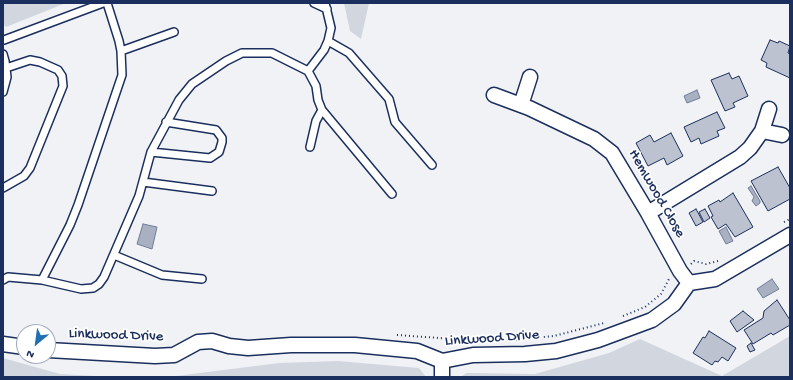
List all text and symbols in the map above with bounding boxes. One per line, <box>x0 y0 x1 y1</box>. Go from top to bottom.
street label: Hemwood Close <box>623 147 689 241</box>
north arrow <box>16 324 56 364</box>
street label: Linkwood Drive <box>68 325 164 347</box>
street label: Linkwood Drive <box>444 327 540 351</box>
text: N <box>25 347 37 361</box>

